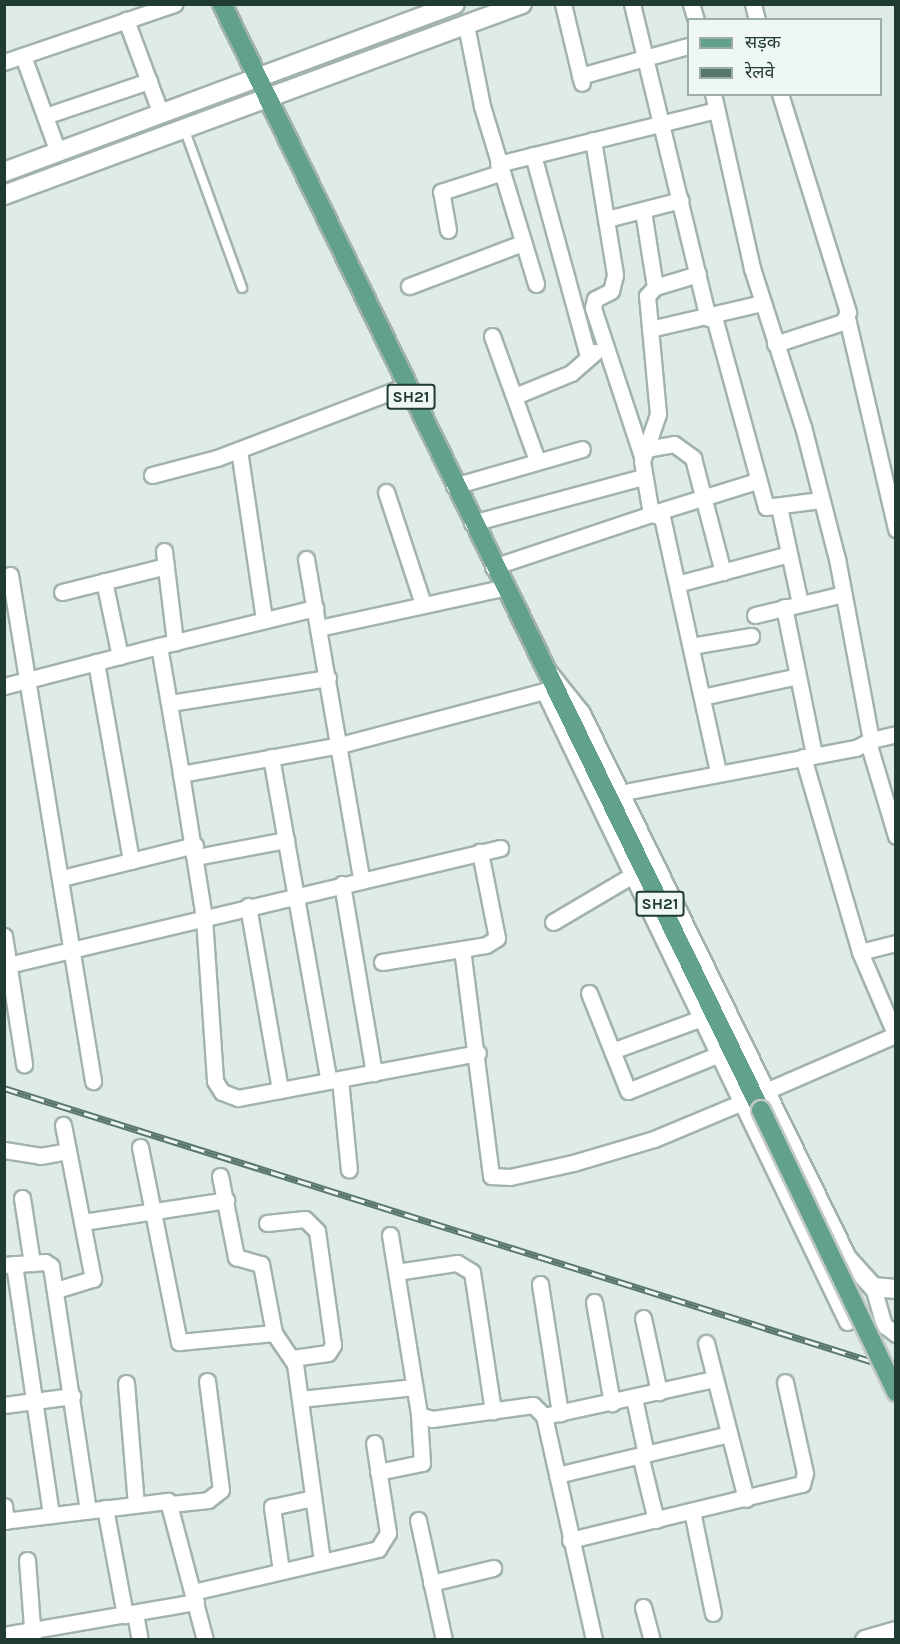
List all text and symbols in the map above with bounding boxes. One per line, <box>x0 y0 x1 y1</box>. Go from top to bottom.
legend <box>687 18 882 96</box>
text: सड़क <box>745 31 781 53</box>
text: रेलवे <box>745 61 775 83</box>
road number: SH21 <box>386 384 436 410</box>
road number: SH21 <box>634 891 686 917</box>

